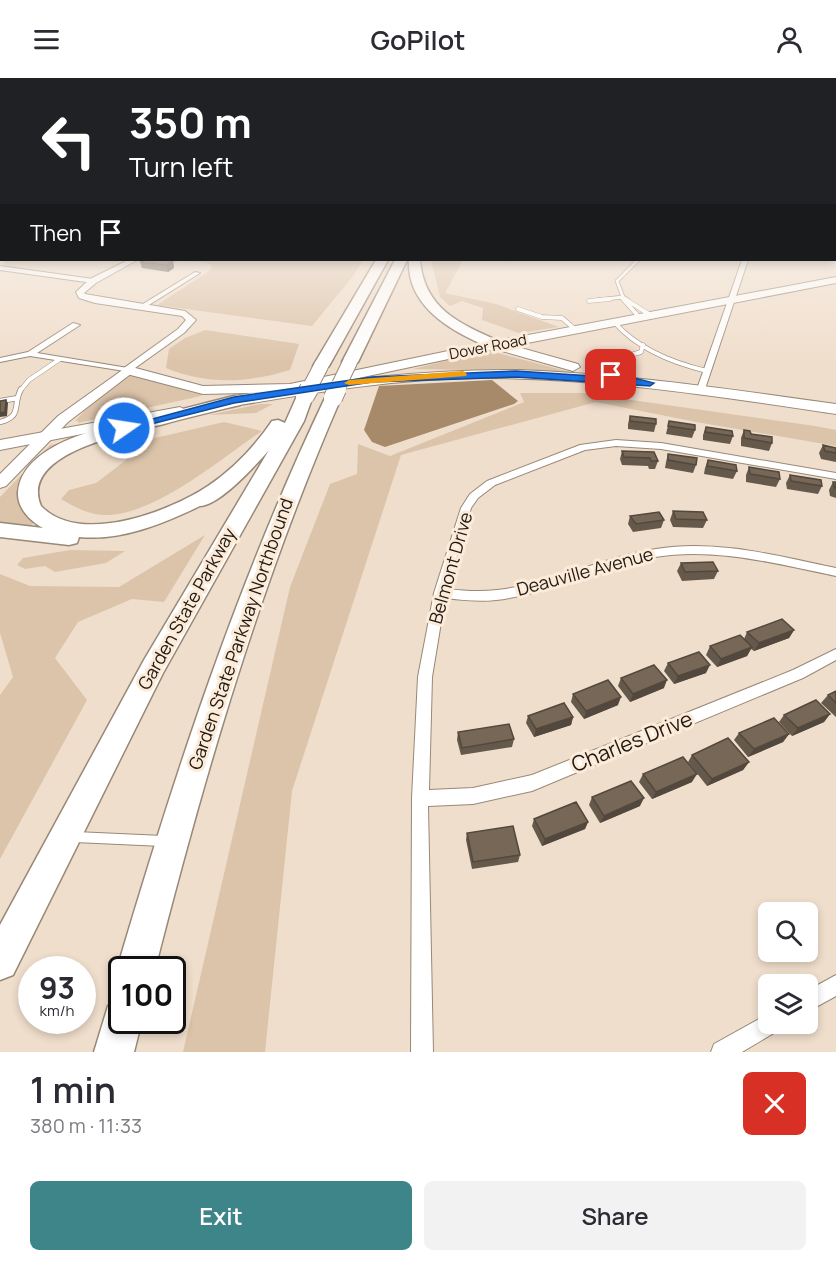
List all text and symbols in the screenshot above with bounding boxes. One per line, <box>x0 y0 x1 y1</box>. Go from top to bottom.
text: GoPilot <box>370 21 466 58</box>
icon: menu <box>30 23 63 56</box>
icon: person <box>773 23 806 56</box>
text: 350 m <box>129 93 252 151</box>
icon: left <box>30 102 108 180</box>
text: Turn left <box>129 148 233 185</box>
icon: arrive <box>94 216 127 249</box>
text: Then <box>30 218 82 248</box>
street label: Dover Road <box>447 329 529 364</box>
pin <box>585 349 636 400</box>
icon: arrive <box>594 358 627 391</box>
position arrow <box>92 396 156 460</box>
street label: Garden State Parkway Northbound <box>182 495 298 773</box>
street label: Belmont Drive <box>423 509 477 626</box>
street label: Garden State Parkway <box>132 523 241 694</box>
street label: Deauville Avenue <box>514 541 656 601</box>
street label: Charles Drive <box>567 704 696 778</box>
map controls <box>758 902 818 1034</box>
button: search <box>758 902 818 962</box>
speed limit sign: 100 <box>108 956 186 1034</box>
text: 93 <box>39 967 75 1008</box>
button: layers <box>758 974 818 1034</box>
text: km/h <box>40 1000 74 1021</box>
text: 1 min <box>30 1065 116 1114</box>
button: close <box>743 1072 806 1135</box>
text: 380 m · 11:33 <box>30 1112 142 1139</box>
button: Exit <box>30 1181 412 1250</box>
button: Share <box>424 1181 806 1250</box>

